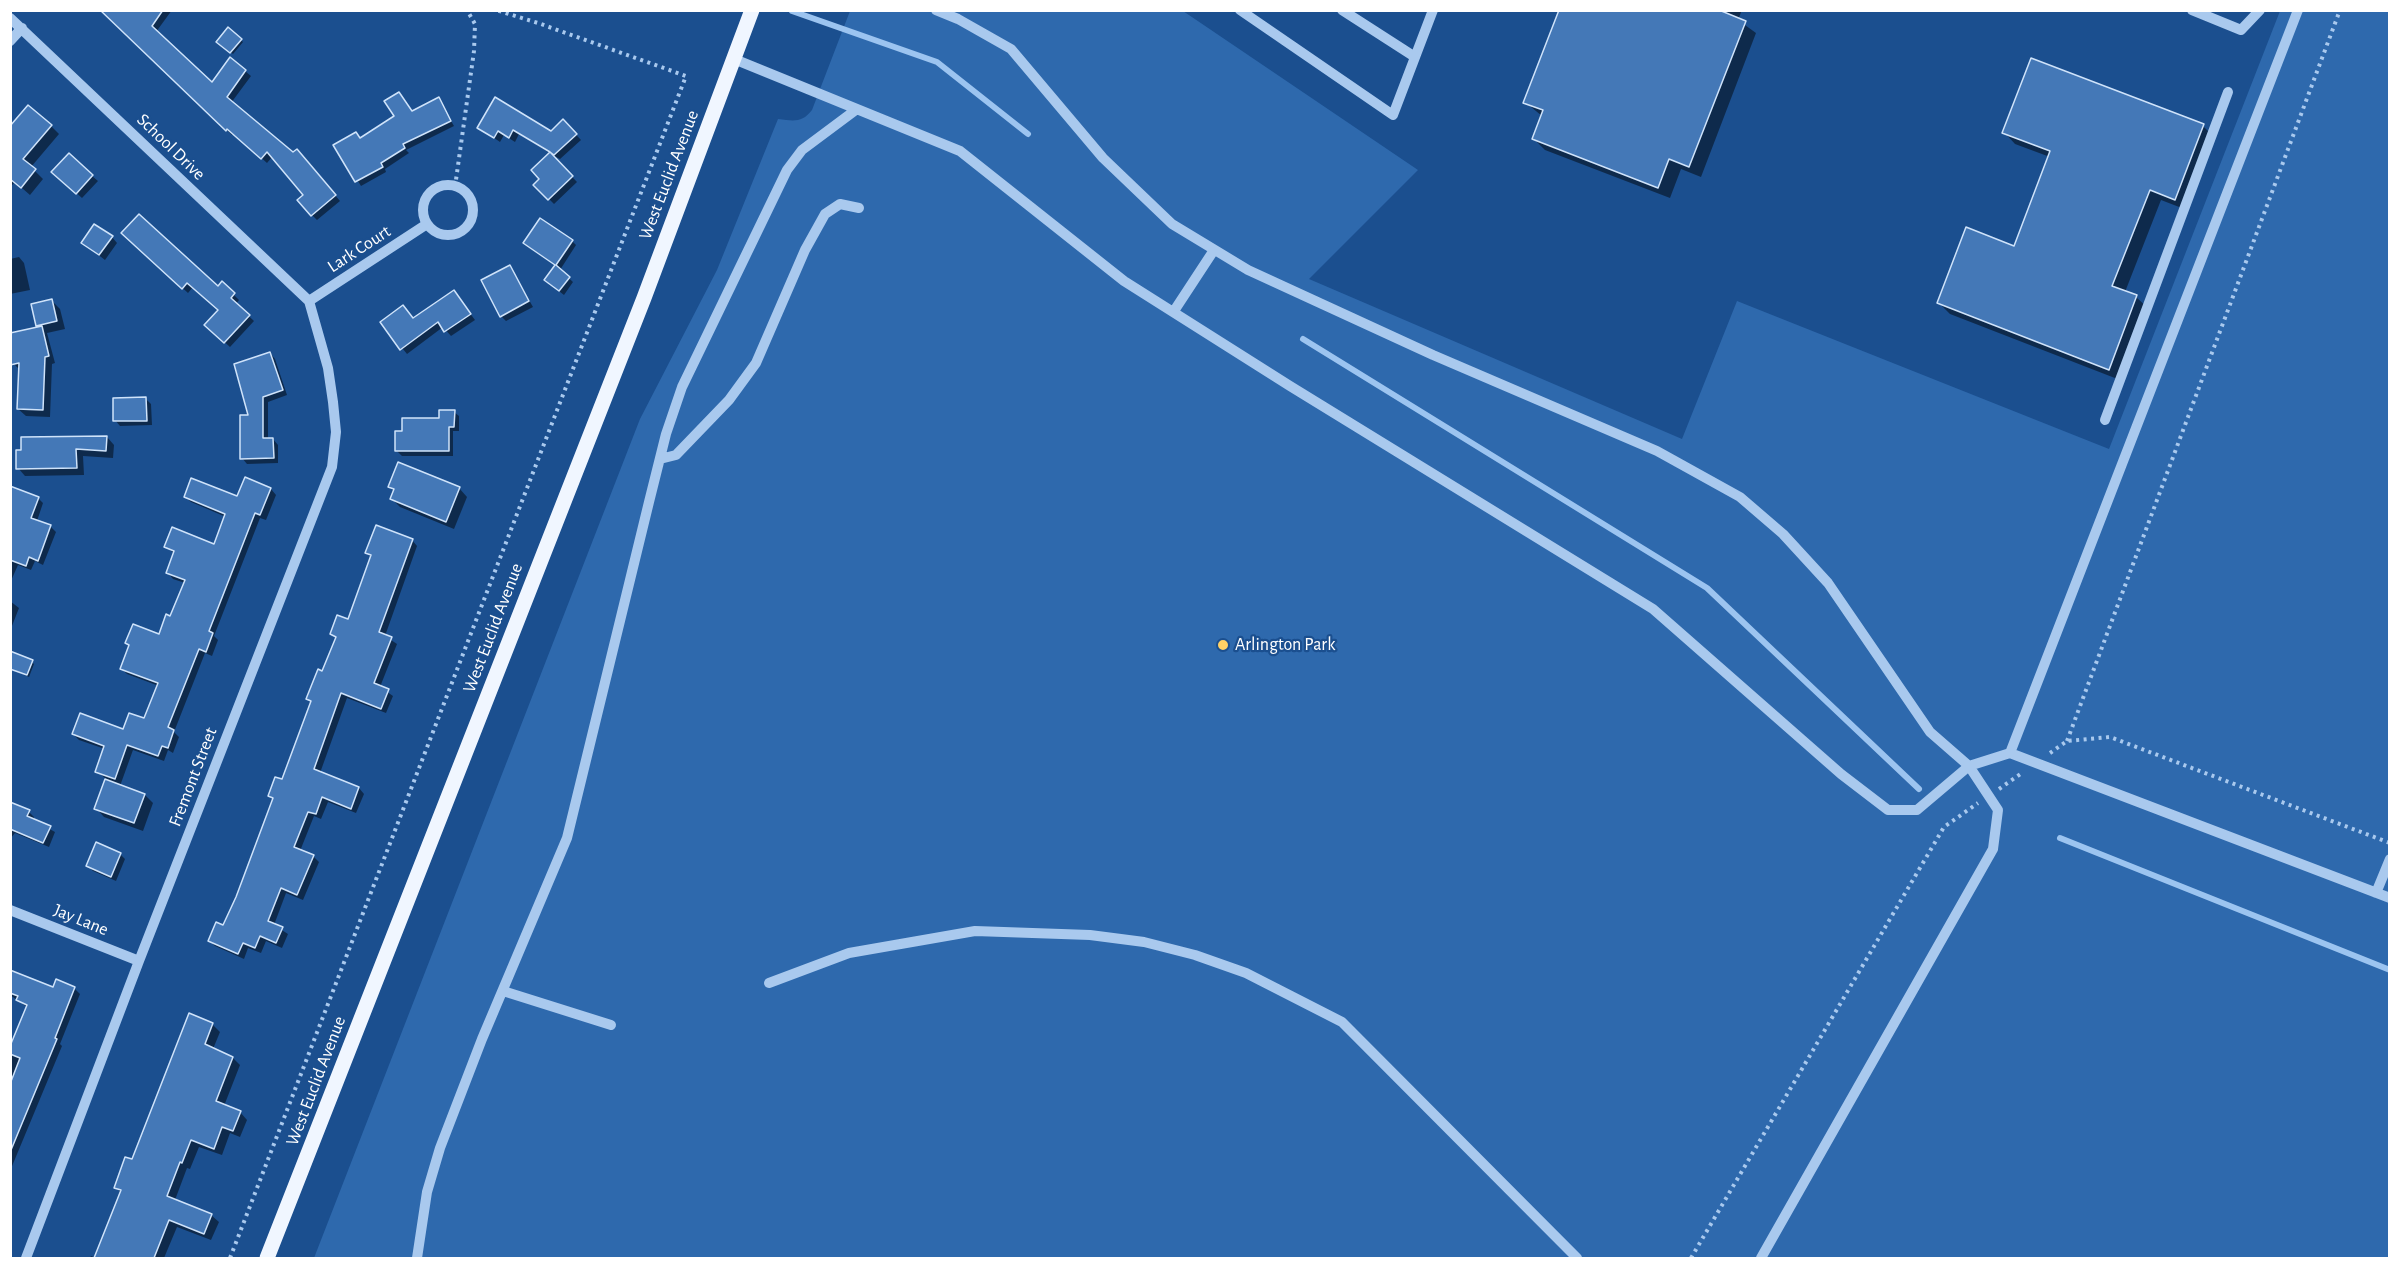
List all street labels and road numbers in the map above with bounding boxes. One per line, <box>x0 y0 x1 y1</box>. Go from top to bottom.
street label: West Euclid Avenue <box>634 107 704 243</box>
street label: School Drive <box>132 109 210 185</box>
street label: Lark Court <box>323 221 395 277</box>
street label: West Euclid Avenue <box>458 560 528 696</box>
street label: Fremont Street <box>164 724 222 830</box>
street label: Jay Lane <box>50 899 112 941</box>
street label: West Euclid Avenue <box>281 1013 351 1149</box>

